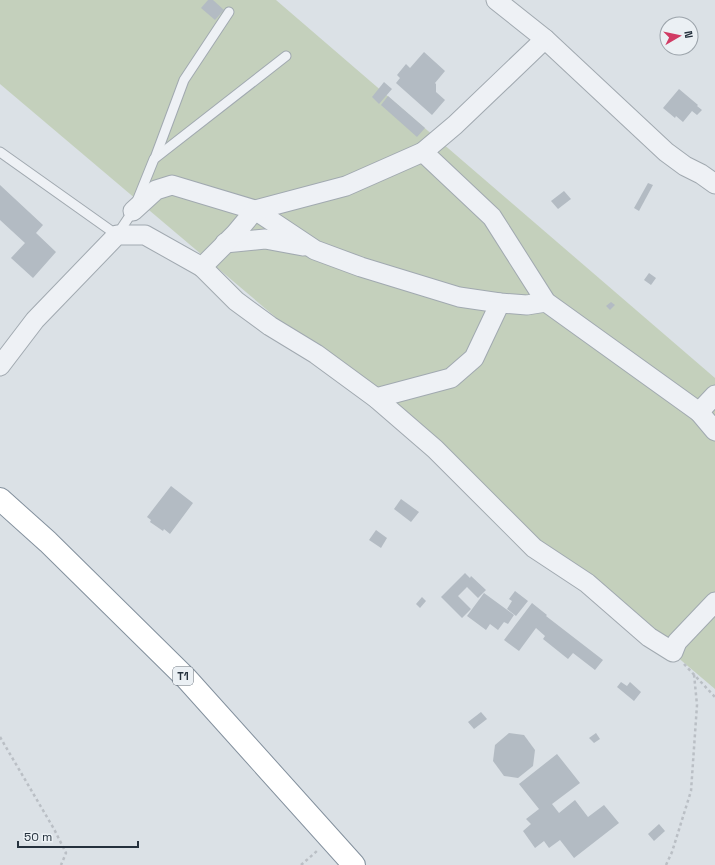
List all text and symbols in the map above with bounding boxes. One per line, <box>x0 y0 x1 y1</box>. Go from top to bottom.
north arrow <box>659 16 699 56</box>
text: N <box>681 30 696 39</box>
road number: T1 <box>173 667 193 685</box>
scale bar <box>18 823 138 849</box>
text: 50 m <box>24 829 52 845</box>

